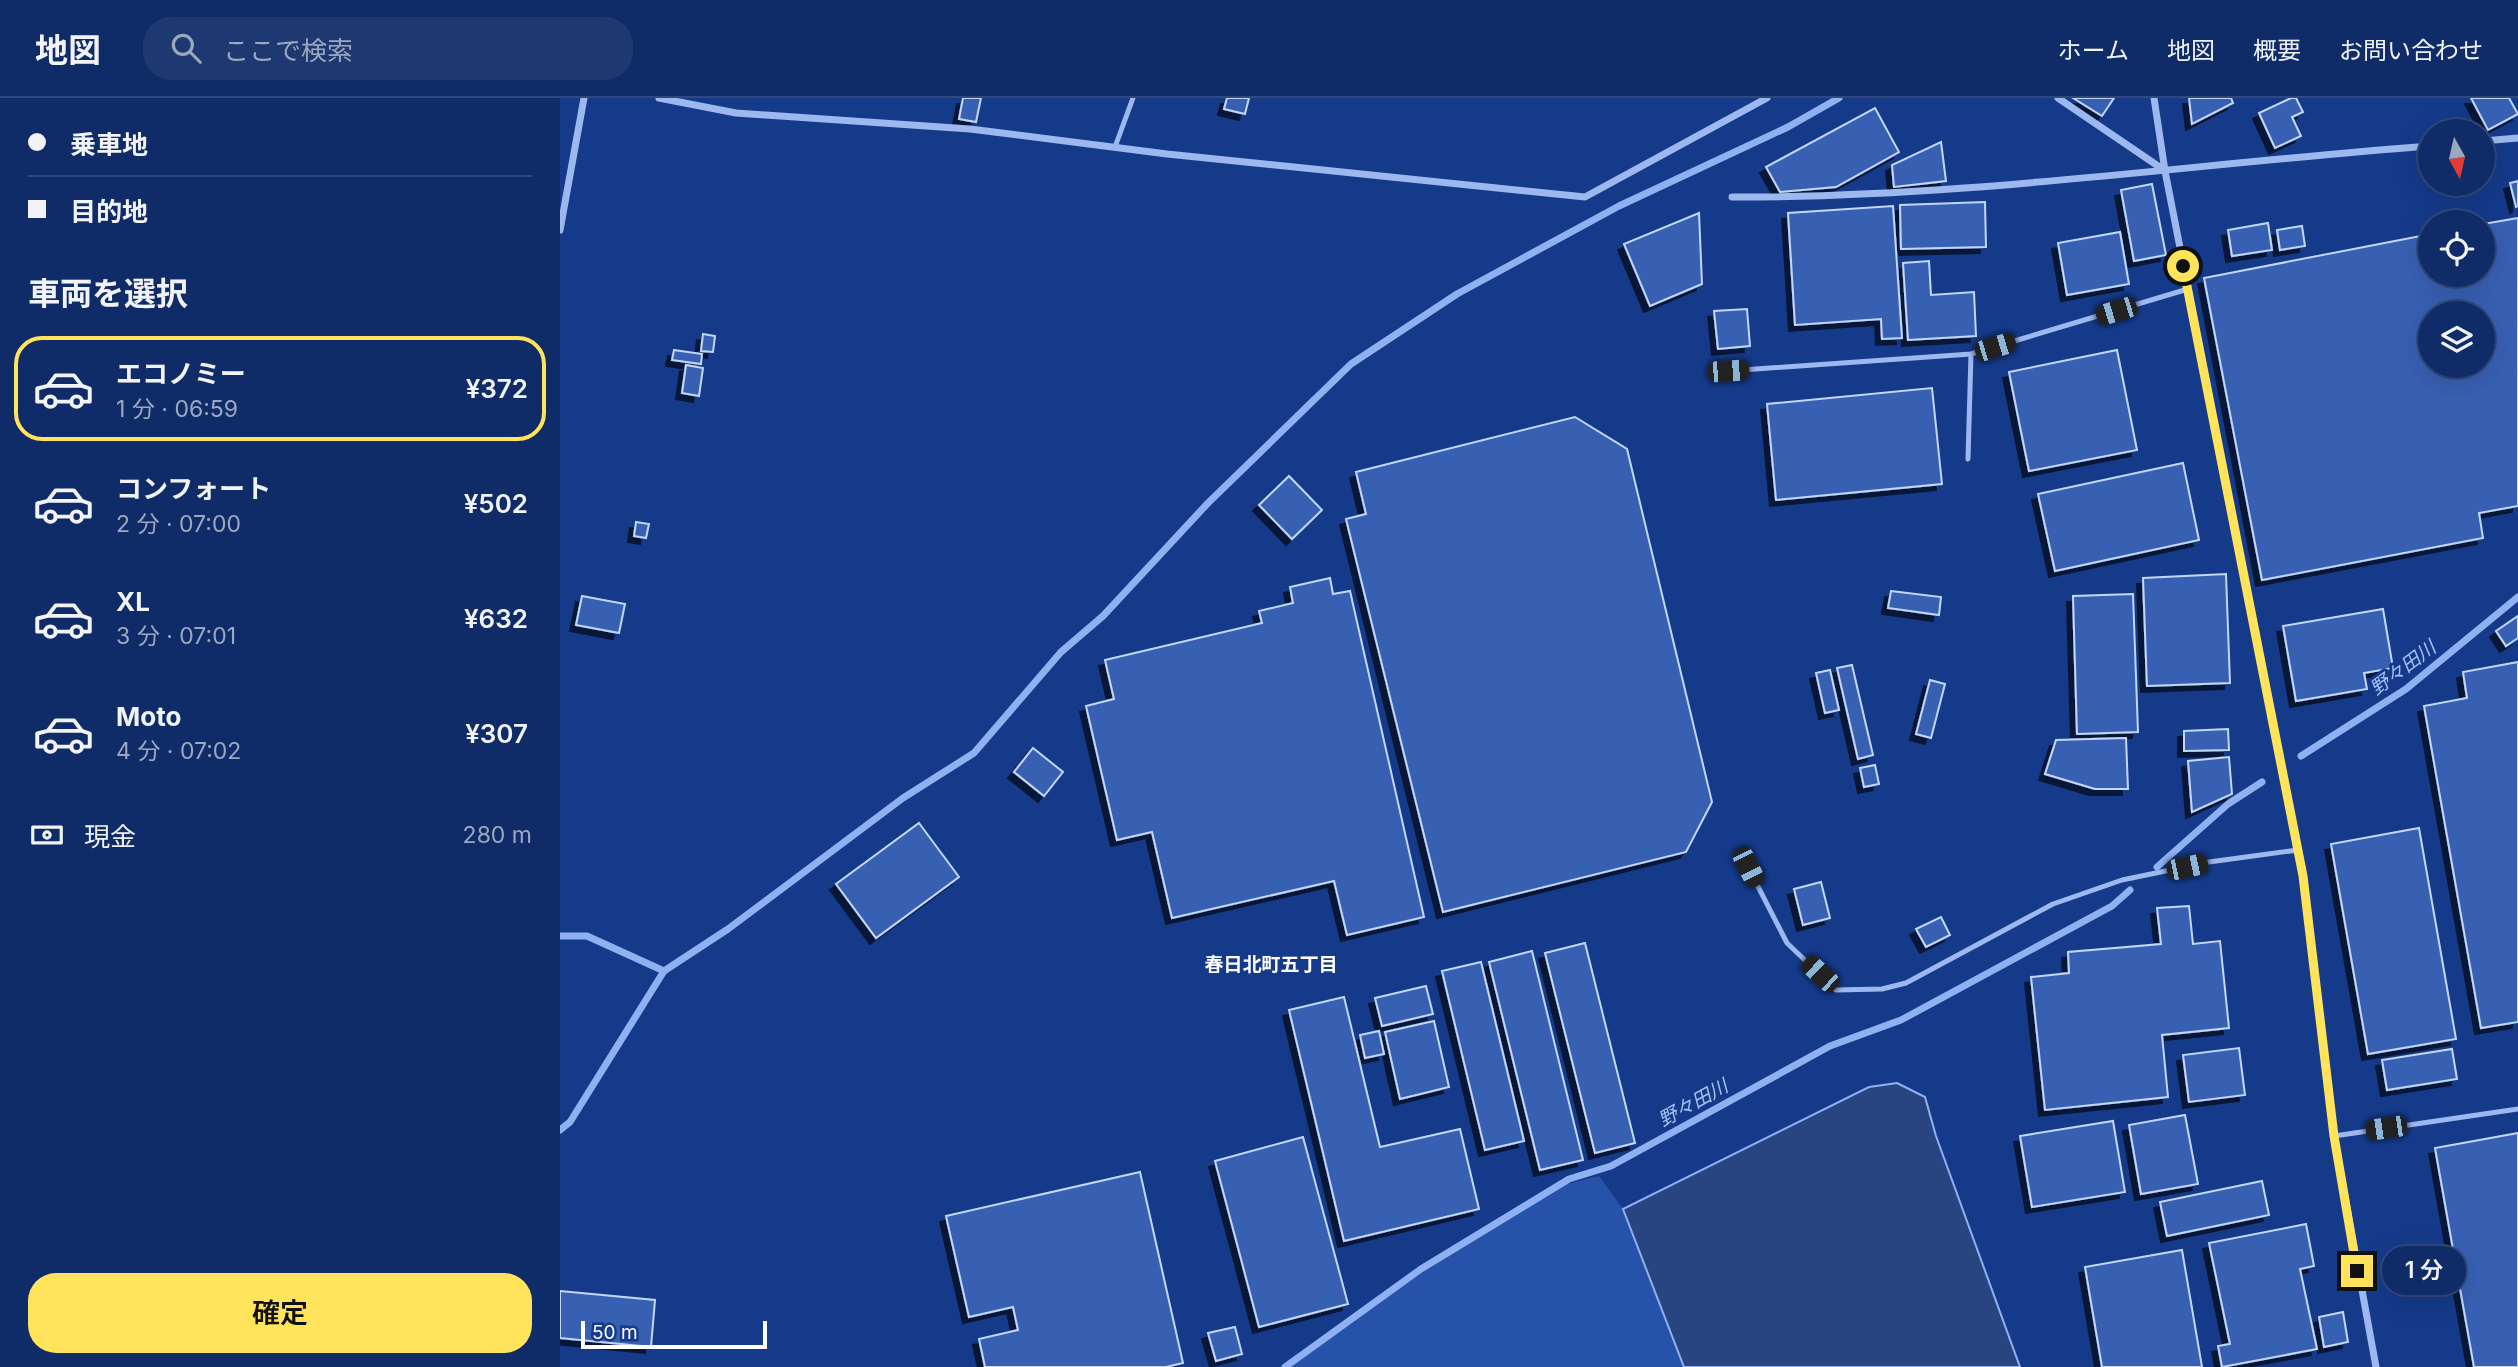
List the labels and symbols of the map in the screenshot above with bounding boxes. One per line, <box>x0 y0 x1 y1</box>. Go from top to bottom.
north arrow <box>2418 119 2496 196</box>
route start <box>2167 250 2199 282</box>
car <box>2093 295 2140 327</box>
car <box>1972 331 2019 363</box>
car <box>1707 359 1750 383</box>
water label: 野々田川 <box>2366 635 2442 700</box>
car <box>1730 844 1767 890</box>
car <box>2165 852 2210 882</box>
car <box>1798 952 1843 996</box>
district label: 春日北町五丁目 <box>1204 953 1338 976</box>
water label: 野々田川 <box>1654 1074 1734 1131</box>
car <box>2364 1115 2409 1141</box>
callout: 1 分 <box>2382 1246 2466 1296</box>
route end <box>2341 1255 2373 1287</box>
scale bar <box>581 1318 766 1350</box>

